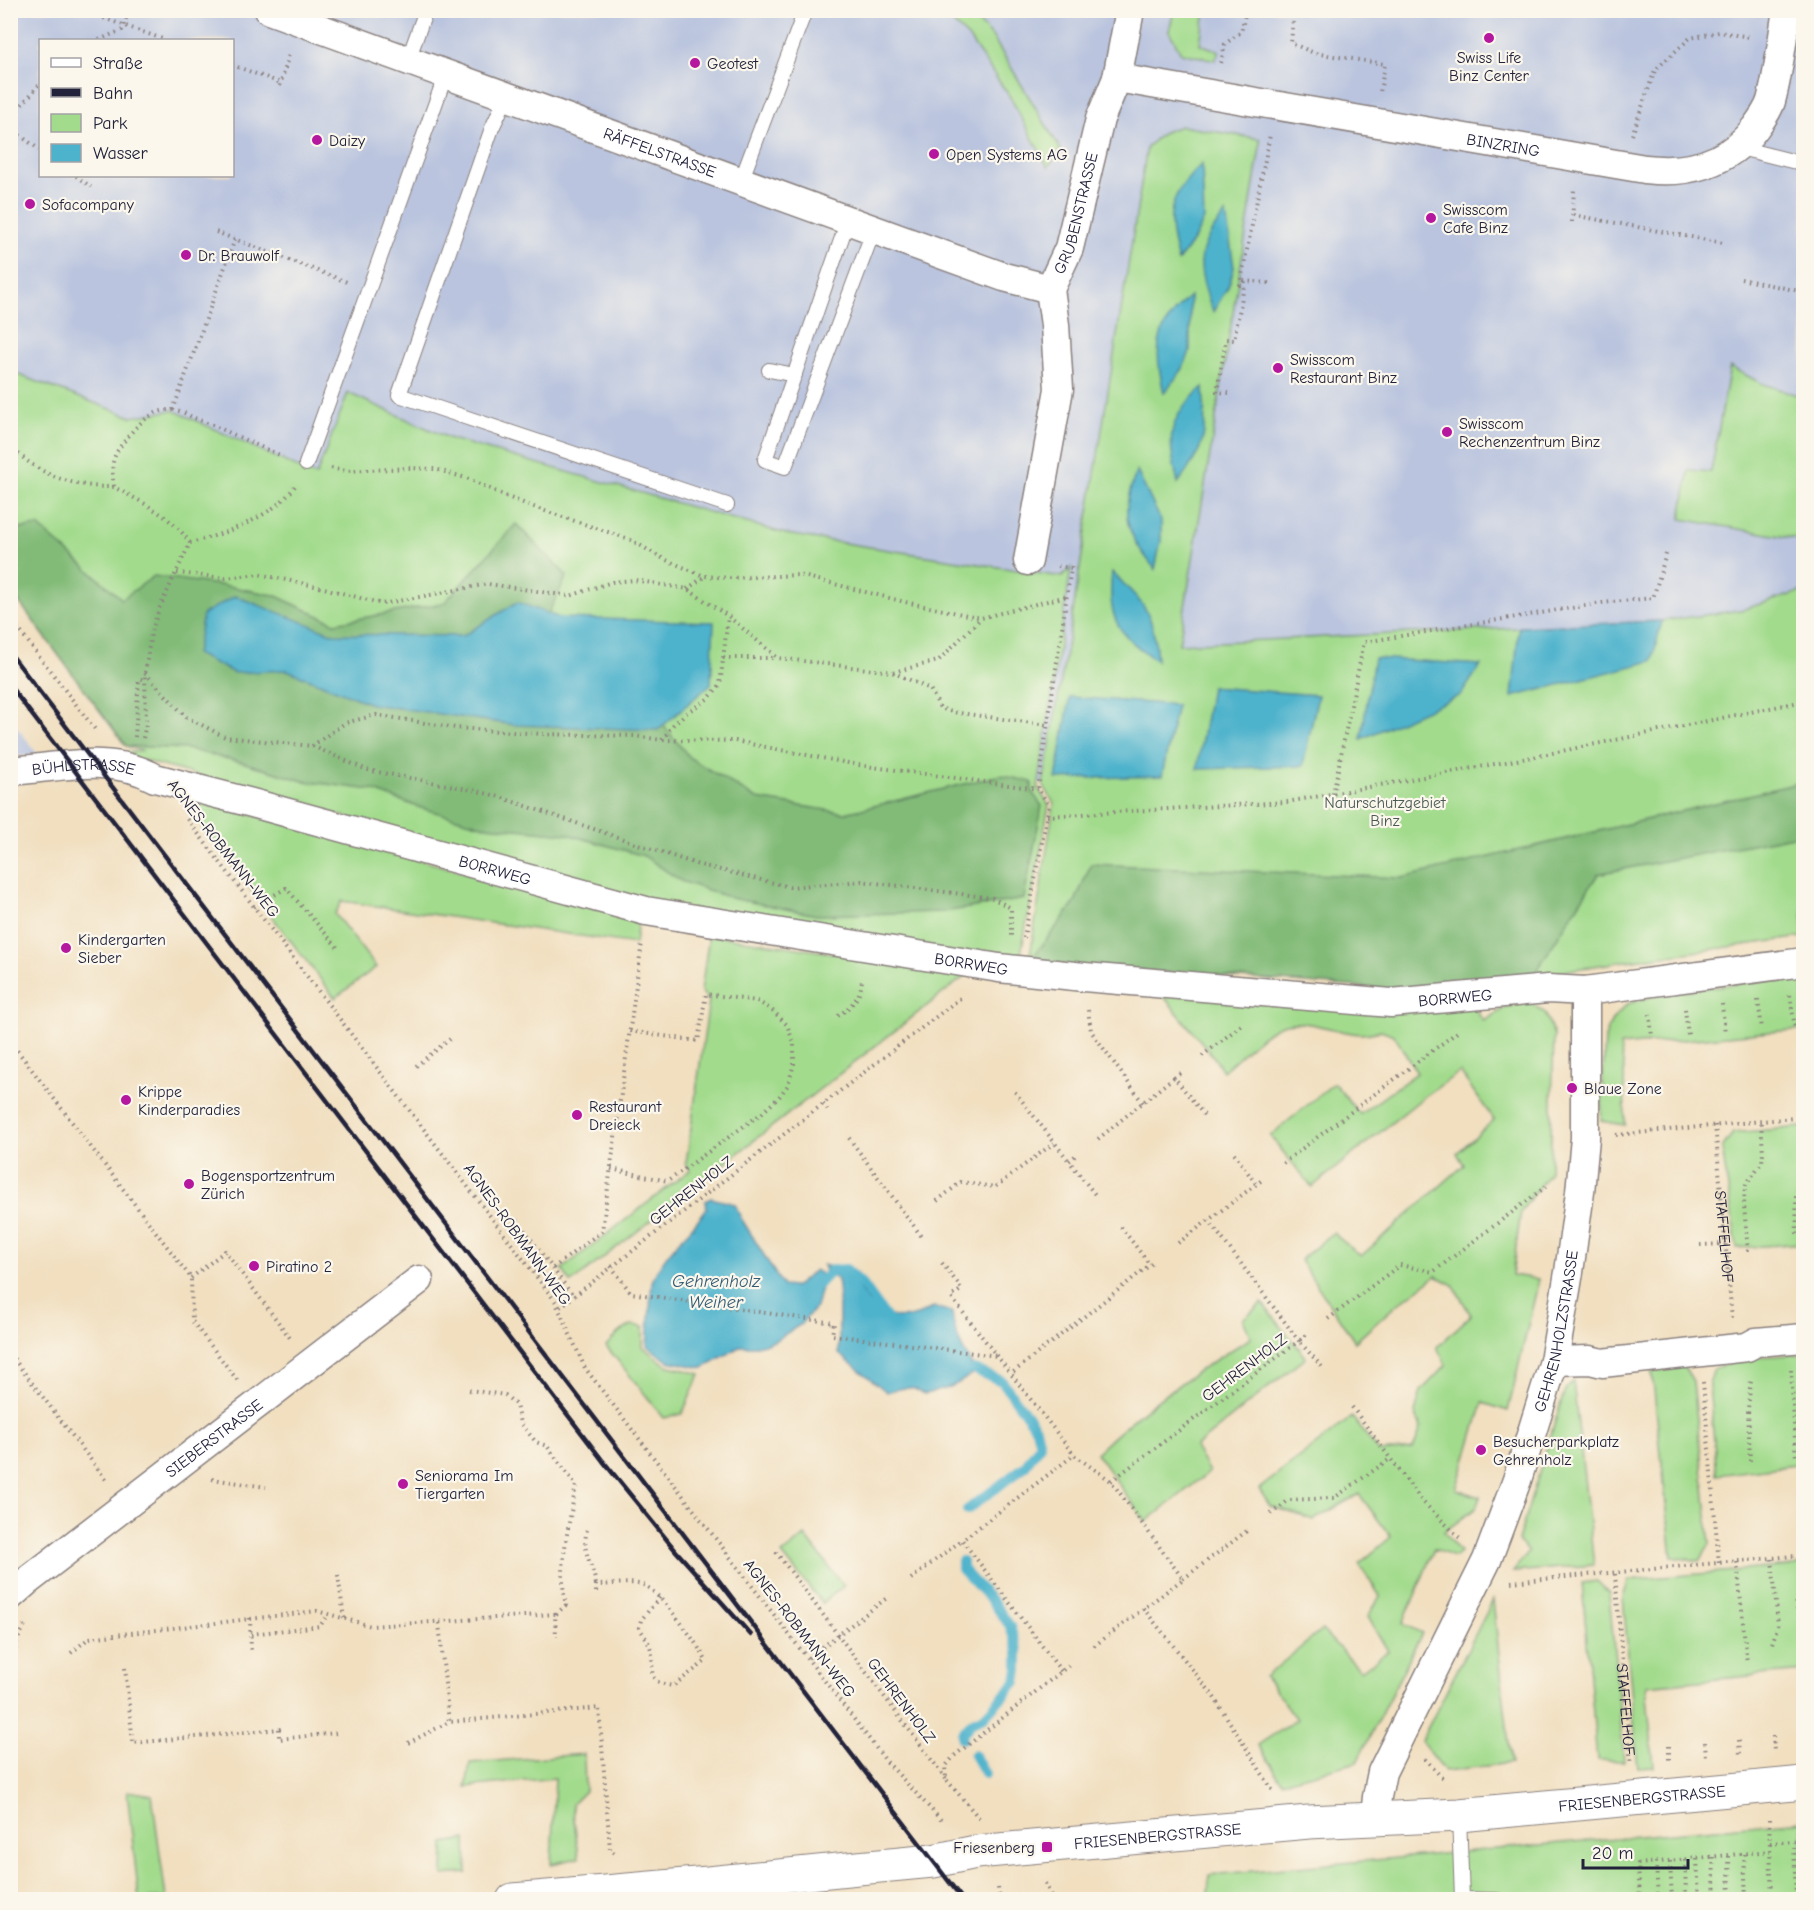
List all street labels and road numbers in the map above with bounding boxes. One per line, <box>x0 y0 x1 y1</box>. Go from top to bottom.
street label: RÄFFELSTRASSE <box>601 124 719 182</box>
street label: BINZRING <box>1465 130 1541 161</box>
street label: GRUBENSTRASSE <box>1050 150 1102 277</box>
street label: BÜHLSTRASSE <box>31 756 138 779</box>
street label: AGNES-ROBMANN-WEG <box>164 776 283 921</box>
street label: BORRWEG <box>457 852 533 889</box>
street label: BORRWEG <box>933 950 1009 979</box>
street label: BORRWEG <box>1418 986 1493 1011</box>
street label: GEHRENHOLZ <box>646 1152 737 1229</box>
street label: AGNES-ROBMANN-WEG <box>460 1160 575 1309</box>
street label: STAFFELHOF <box>1711 1190 1737 1284</box>
street label: GEHRENHOLZSTRASSE <box>1531 1249 1582 1414</box>
street label: GEHRENHOLZ <box>1199 1330 1291 1406</box>
street label: SIEBERSTRASSE <box>162 1395 267 1481</box>
street label: AGNES-ROBMANN-WEG <box>740 1556 859 1701</box>
street label: GEHRENHOLZ <box>863 1655 939 1747</box>
street label: STAFFELHOF <box>1613 1663 1638 1757</box>
street label: FRIESENBERGSTRASSE <box>1558 1782 1727 1816</box>
street label: FRIESENBERGSTRASSE <box>1073 1820 1242 1853</box>

